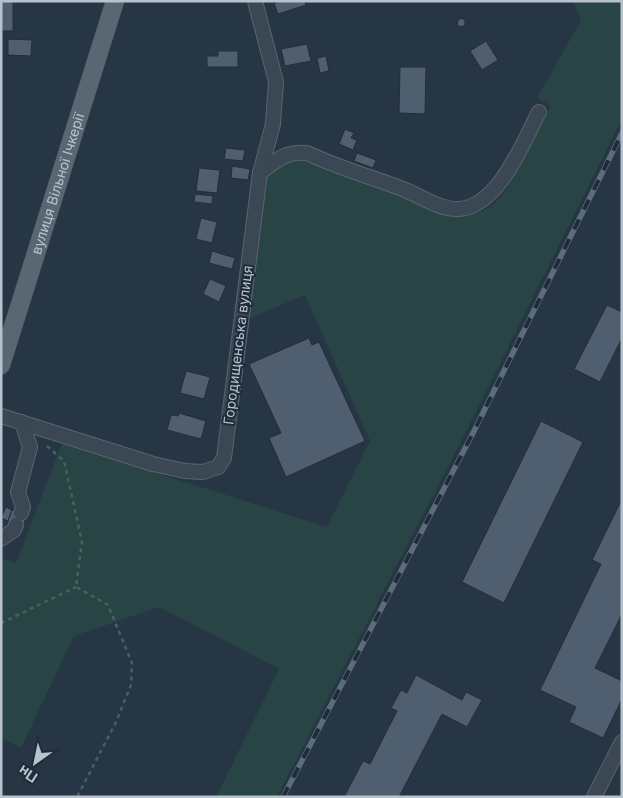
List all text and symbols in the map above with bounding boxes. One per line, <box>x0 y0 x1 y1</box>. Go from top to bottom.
street label: вулиця Вільної Ічкерії <box>27 110 88 256</box>
street label: Городищенська вулиця <box>219 264 256 426</box>
north arrow <box>10 738 60 788</box>
text: Пн <box>15 762 40 787</box>

